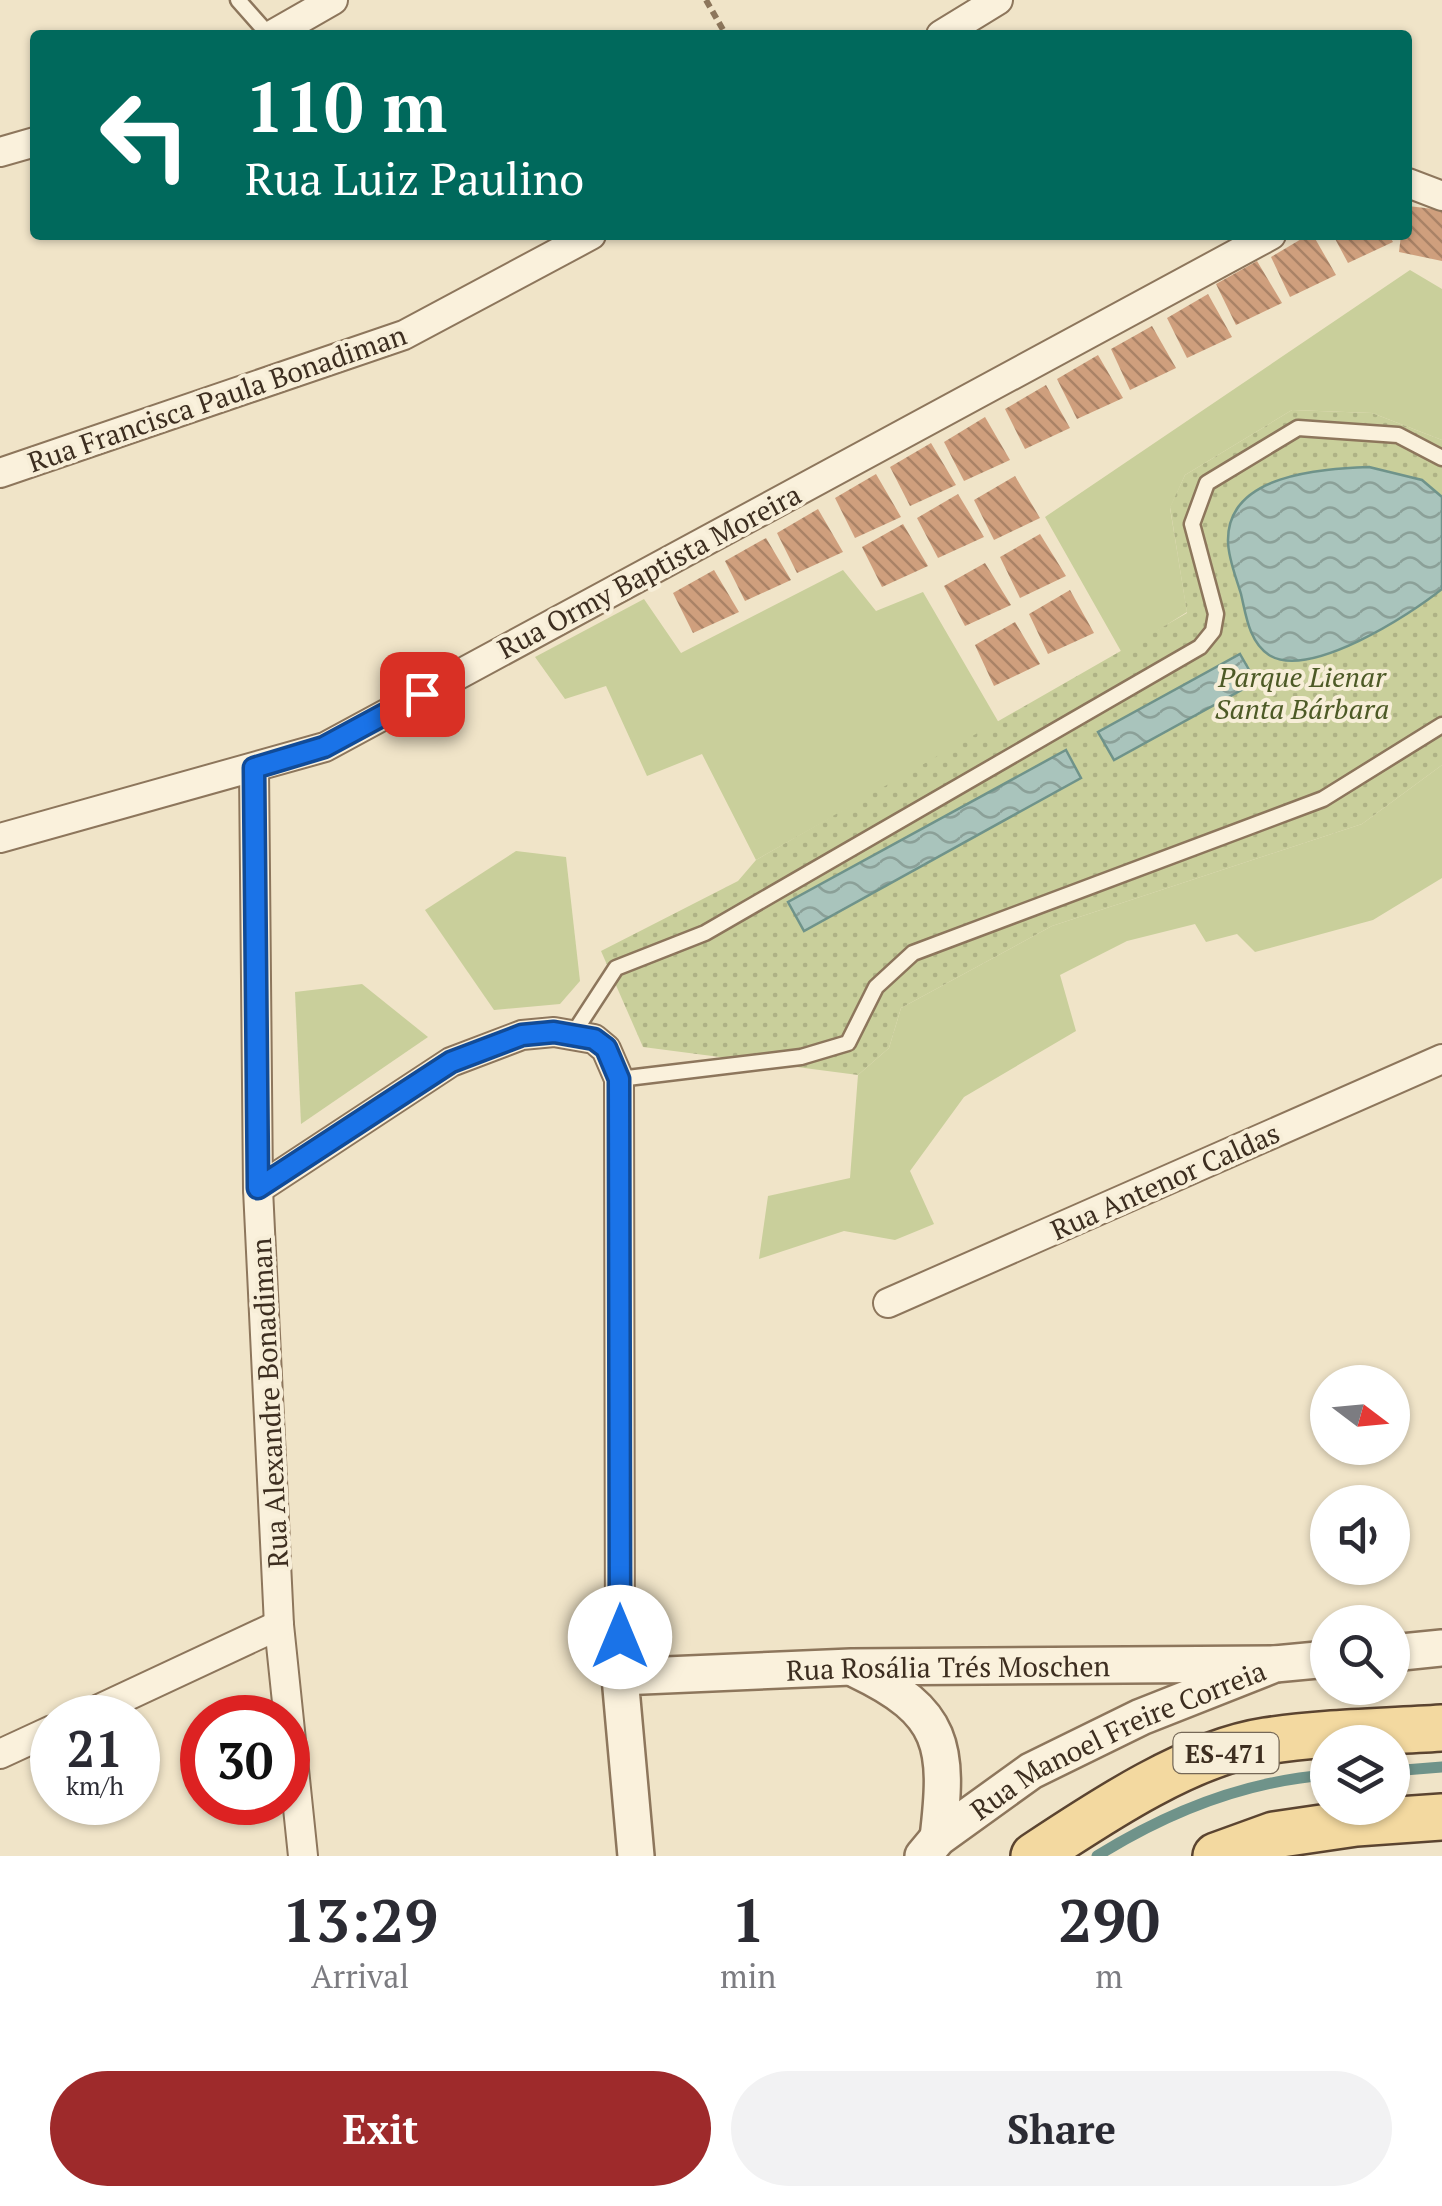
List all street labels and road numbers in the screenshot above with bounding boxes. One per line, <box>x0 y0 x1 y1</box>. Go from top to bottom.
street label: Rua Francisca Paula Bonadiman <box>23 316 411 480</box>
street label: Rua Ormy Baptista Moreira <box>491 475 807 667</box>
street label: Rua Antenor Caldas <box>1045 1114 1285 1248</box>
street label: Rua Alexandre Bonadiman <box>242 1237 296 1569</box>
street label: Rua Rosália Trés Moschen <box>785 1647 1111 1688</box>
street label: Rua Manoel Freire Correia <box>963 1651 1271 1828</box>
road number: ES-471 <box>1174 1733 1278 1773</box>

